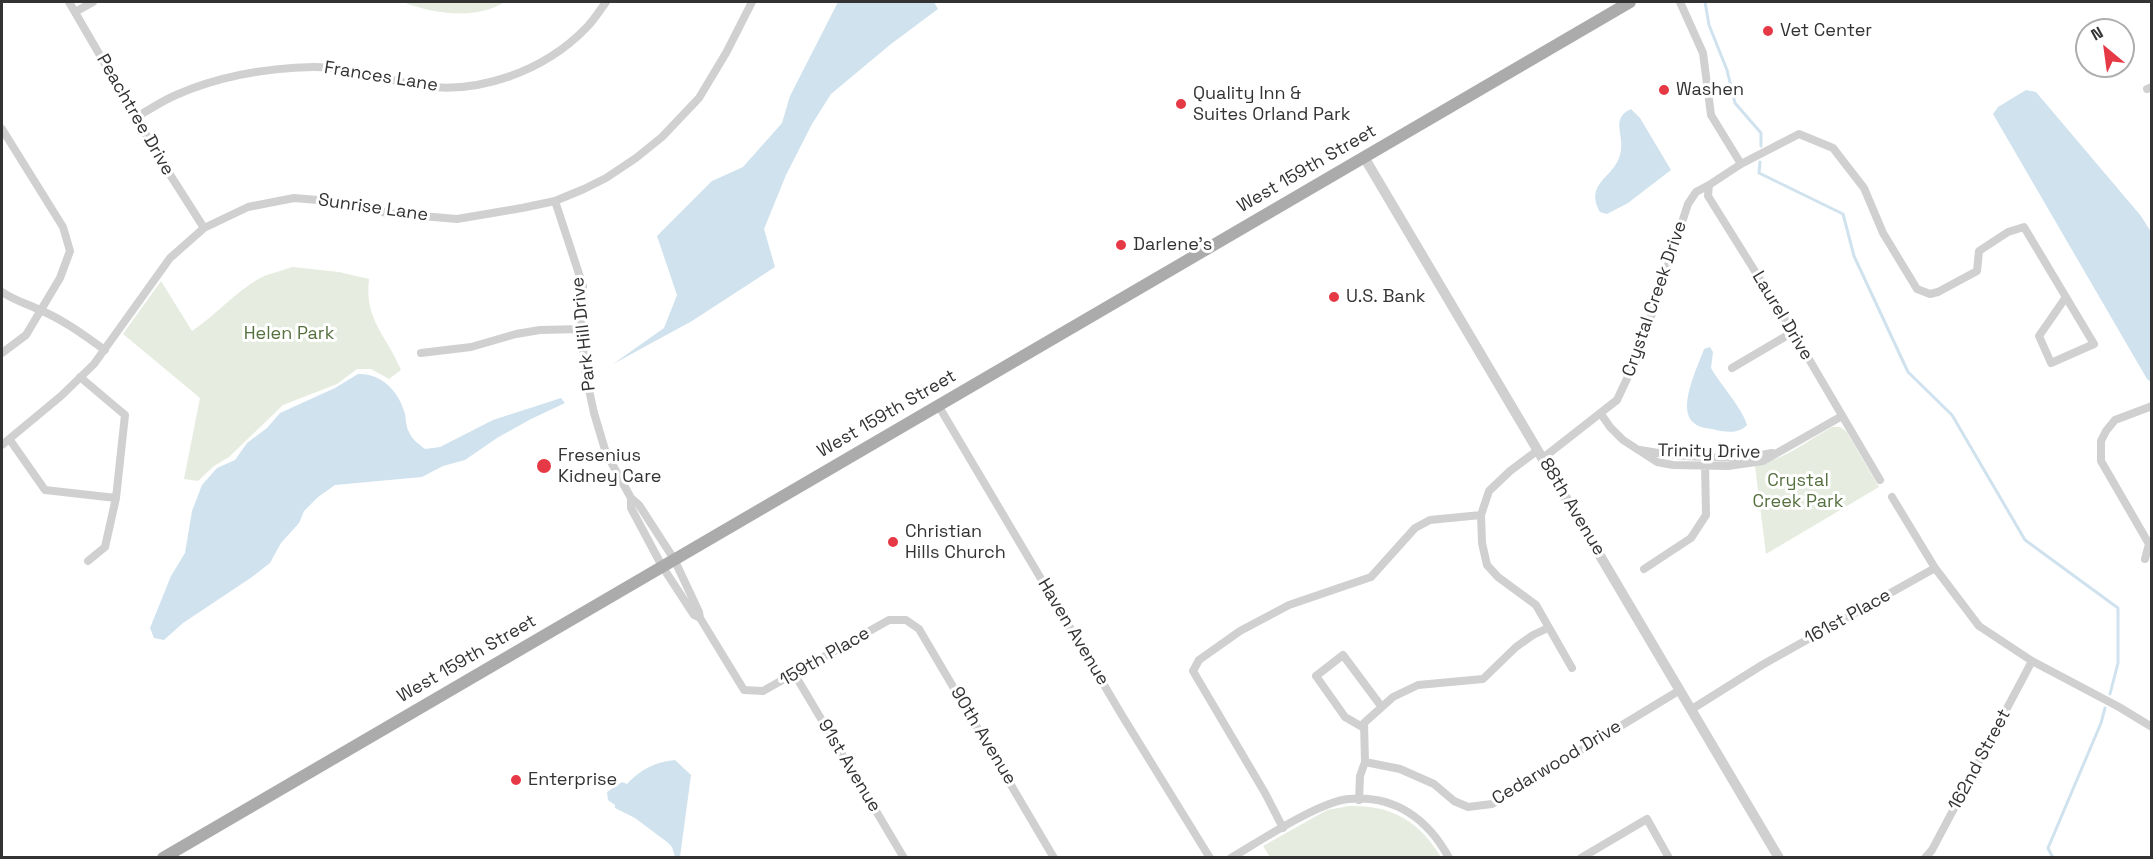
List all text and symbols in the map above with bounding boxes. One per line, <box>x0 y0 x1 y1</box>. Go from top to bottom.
north arrow <box>2075 18 2135 78</box>
place label: Vet Center <box>1780 20 1872 42</box>
text: N <box>2087 22 2107 45</box>
marker: Vet Center <box>1761 24 1775 38</box>
street label: Peachtree Drive <box>91 50 179 180</box>
street label: Frances Lane <box>323 57 439 97</box>
place label: Washen <box>1676 79 1744 101</box>
place label: Quality Inn & Suites Orland Park <box>1193 83 1350 125</box>
marker: Washen <box>1657 83 1671 97</box>
marker: Quality Inn & Suites Orland Park <box>1174 97 1188 111</box>
street label: West 159th Street <box>1234 120 1380 218</box>
street label: Sunrise Lane <box>317 190 429 226</box>
street label: Crystal Creek Drive <box>1618 218 1692 380</box>
place label: Darlene's <box>1133 234 1212 256</box>
marker: Darlene's <box>1114 238 1128 252</box>
street label: Laurel Drive <box>1747 267 1817 365</box>
street label: Park Hill Drive <box>567 276 601 392</box>
place label: U.S. Bank <box>1346 286 1425 308</box>
marker: U.S. Bank <box>1327 290 1341 304</box>
park label: Helen Park <box>244 323 334 345</box>
street label: West 159th Street <box>814 365 960 463</box>
street label: Trinity Drive <box>1657 440 1761 464</box>
place label: Fresenius Kidney Care <box>558 445 661 488</box>
street label: 88th Avenue <box>1534 454 1610 560</box>
marker: Fresenius Kidney Care <box>535 457 553 475</box>
park label: Crystal Creek Park <box>1752 470 1844 512</box>
place label: Christian Hills Church <box>905 521 1006 564</box>
marker: Christian Hills Church <box>886 535 900 549</box>
street label: Haven Avenue <box>1033 575 1113 689</box>
street label: 161st Place <box>1801 585 1895 649</box>
street label: West 159th Street <box>394 610 540 708</box>
street label: 159th Place <box>776 623 874 691</box>
street label: 90th Avenue <box>945 683 1021 789</box>
street label: 162nd Street <box>1944 706 2016 814</box>
street label: 91st Avenue <box>813 716 885 816</box>
street label: Cedarwood Drive <box>1489 716 1625 810</box>
place label: Enterprise <box>528 769 617 791</box>
marker: Enterprise <box>509 773 523 787</box>

